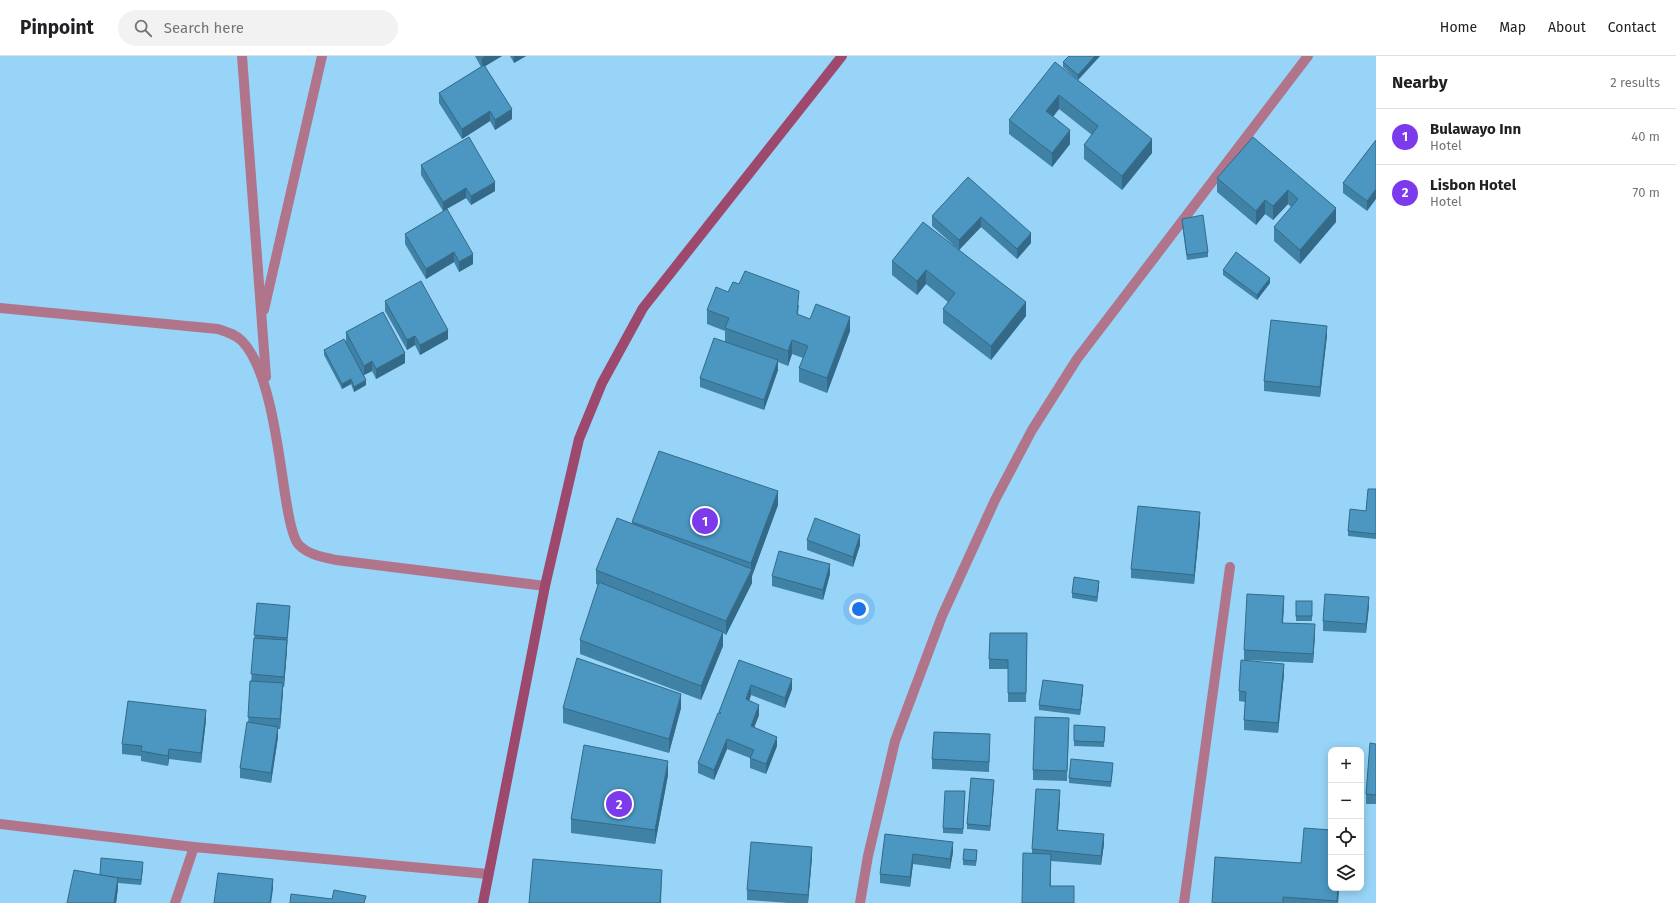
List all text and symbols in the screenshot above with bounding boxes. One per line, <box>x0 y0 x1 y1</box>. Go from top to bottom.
search box <box>118 10 398 46</box>
text: Pinpoint <box>20 16 94 39</box>
icon: search <box>132 17 154 39</box>
text: Search here <box>164 19 244 37</box>
text: Home <box>1440 19 1477 36</box>
text: Map <box>1499 19 1526 36</box>
text: About <box>1548 19 1586 36</box>
text: Contact <box>1608 19 1656 36</box>
text: Nearby <box>1392 72 1447 93</box>
text: 2 results <box>1610 75 1660 90</box>
text: Bulawayo Inn <box>1430 120 1521 138</box>
text: 1 <box>1402 129 1408 144</box>
text: 40 m <box>1631 129 1660 144</box>
text: Hotel <box>1430 138 1462 153</box>
text: Lisbon Hotel <box>1430 176 1516 194</box>
text: 2 <box>1402 185 1408 200</box>
text: 70 m <box>1633 185 1660 200</box>
text: Hotel <box>1430 194 1462 209</box>
pin: 1 <box>692 506 718 536</box>
your location <box>849 599 869 619</box>
map controls <box>1328 747 1364 891</box>
button: + <box>1328 747 1364 783</box>
button: − <box>1328 783 1364 819</box>
pin: 2 <box>606 789 632 819</box>
button: locate <box>1328 819 1364 855</box>
button: layers <box>1328 855 1364 891</box>

